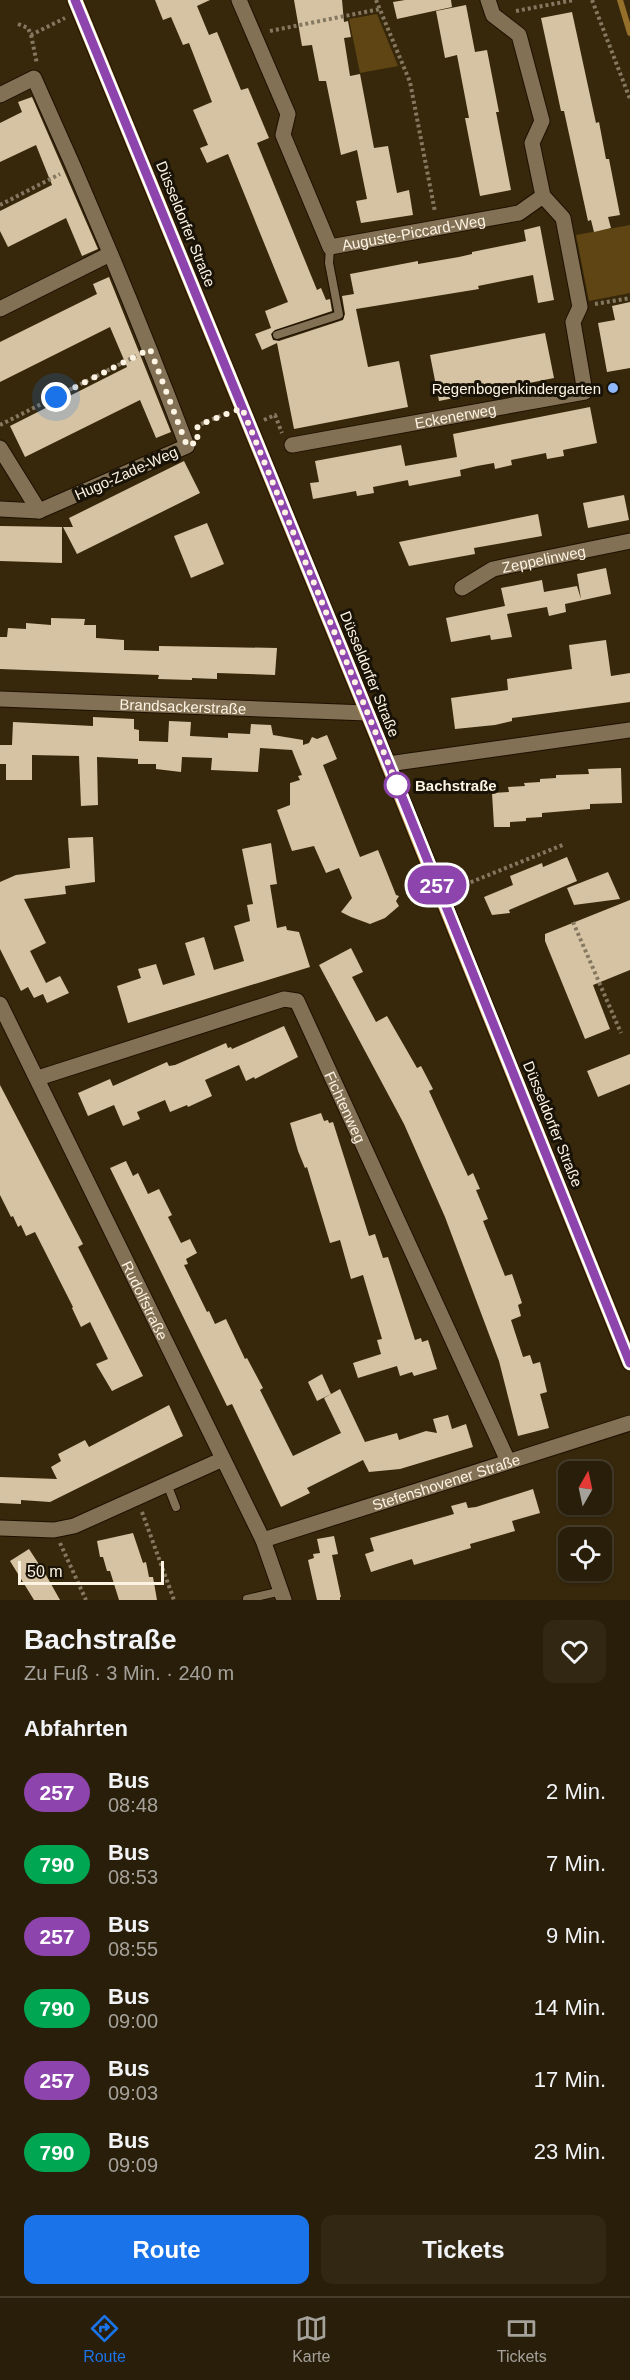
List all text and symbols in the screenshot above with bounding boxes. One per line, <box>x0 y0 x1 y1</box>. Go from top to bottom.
street label: Düsseldorfer Straße <box>153 159 219 289</box>
street label: Auguste-Piccard-Weg <box>340 211 487 253</box>
place label: Regenbogenkindergarten <box>432 380 601 397</box>
marker: Regenbogenkindergarten <box>606 381 620 395</box>
your location <box>41 382 71 412</box>
street label: Eckenerweg <box>413 400 497 431</box>
street label: Hugo-Zade-Weg <box>72 443 180 503</box>
street label: Zeppelinweg <box>500 542 587 576</box>
street label: Düsseldorfer Straße <box>337 609 403 739</box>
street label: Brandsackerstraße <box>119 695 247 717</box>
marker: Bachstraße <box>384 772 410 798</box>
place label: Bachstraße <box>415 777 497 794</box>
line badge: 257 <box>402 866 472 904</box>
text: 257 <box>419 874 455 897</box>
street label: Düsseldorfer Straße <box>520 1059 586 1189</box>
street label: Fichtenweg <box>322 1068 369 1145</box>
street label: Rudolfstraße <box>119 1258 172 1343</box>
street label: Stefenshovener Straße <box>370 1450 522 1513</box>
north arrow <box>558 1461 612 1515</box>
map controls <box>558 1461 612 1581</box>
button: locate <box>558 1527 612 1581</box>
scale bar <box>18 1558 164 1586</box>
text: 50 m <box>27 1563 63 1580</box>
button: heart <box>543 1620 606 1683</box>
text: Bachstraße <box>24 1624 177 1655</box>
text: Zu Fuß · 3 Min. · 240 m <box>24 1662 234 1684</box>
text: Abfahrten <box>24 1716 128 1741</box>
text: Bus <box>108 1768 150 1793</box>
text: 2 Min. <box>546 1779 606 1804</box>
text: 257 <box>39 1781 75 1804</box>
text: 08:48 <box>108 1794 158 1816</box>
text: Bus <box>108 1840 150 1865</box>
text: 7 Min. <box>546 1851 606 1876</box>
text: 790 <box>39 1853 75 1876</box>
text: 08:53 <box>108 1866 158 1888</box>
text: Bus <box>108 1912 150 1937</box>
text: 9 Min. <box>546 1923 606 1948</box>
text: 257 <box>39 1925 75 1948</box>
text: 08:55 <box>108 1938 158 1960</box>
text: Bus <box>108 1984 150 2009</box>
text: 14 Min. <box>534 1995 606 2020</box>
text: 790 <box>39 1997 75 2020</box>
text: 09:00 <box>108 2010 158 2032</box>
text: Bus <box>108 2056 150 2081</box>
text: 17 Min. <box>534 2067 606 2092</box>
text: 257 <box>39 2069 75 2092</box>
text: 09:03 <box>108 2082 158 2104</box>
text: Bus <box>108 2128 150 2153</box>
text: 23 Min. <box>534 2139 606 2164</box>
text: 790 <box>39 2141 75 2164</box>
text: 09:09 <box>108 2154 158 2176</box>
button: Route <box>24 2215 309 2284</box>
button: Tickets <box>321 2215 606 2284</box>
tab: Route <box>83 2312 126 2366</box>
tab: Karte <box>292 2312 330 2366</box>
tab: Tickets <box>497 2312 547 2366</box>

